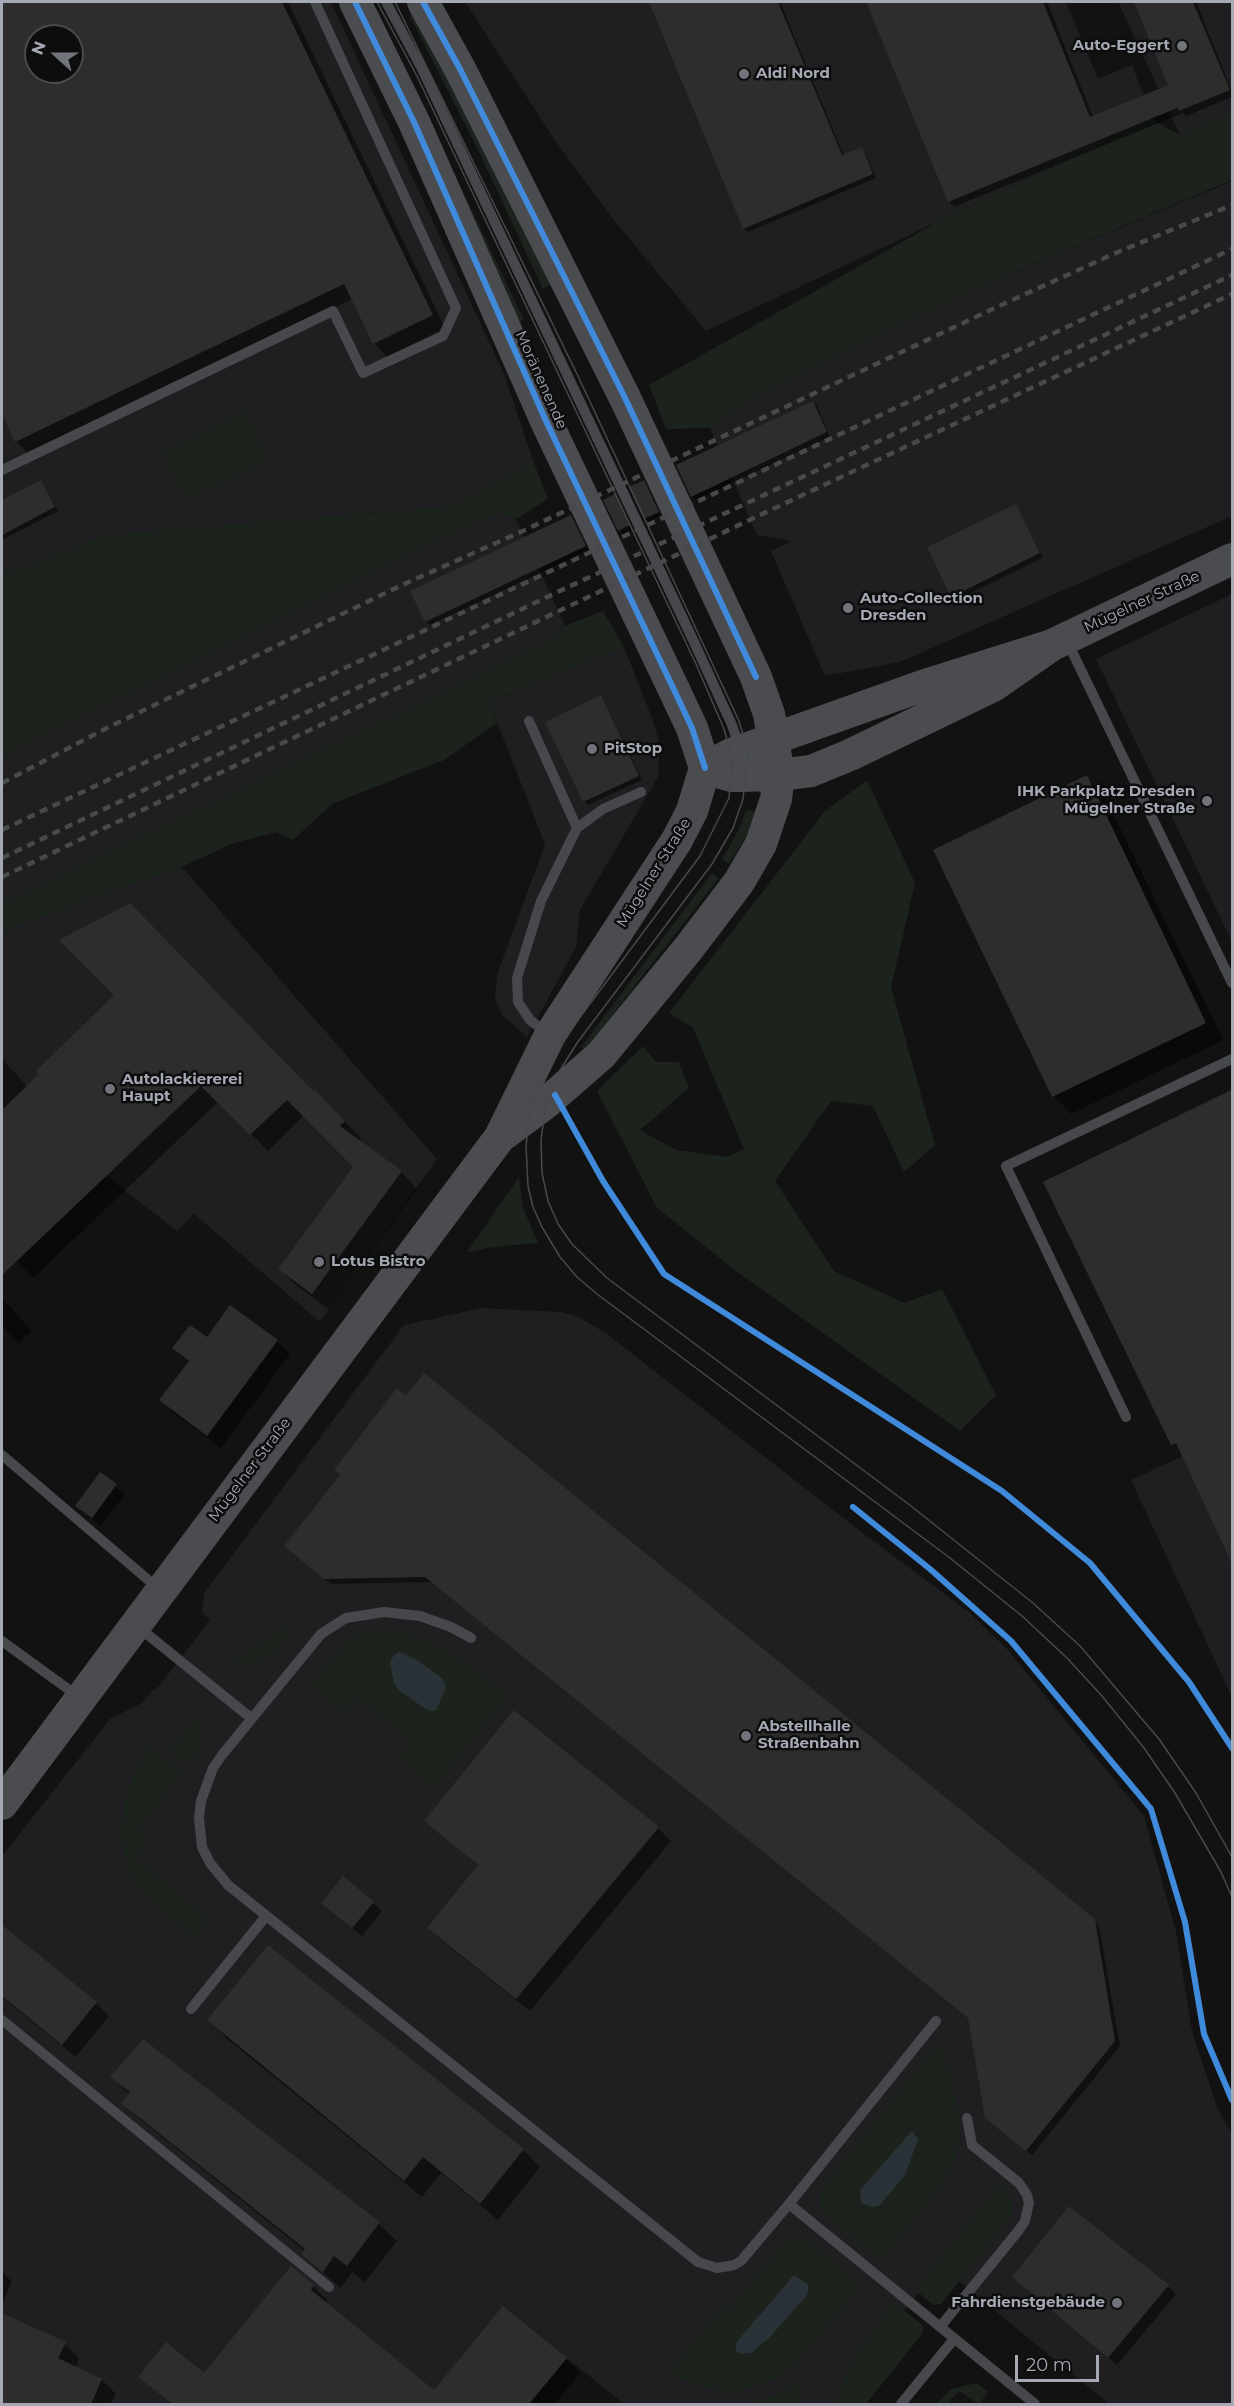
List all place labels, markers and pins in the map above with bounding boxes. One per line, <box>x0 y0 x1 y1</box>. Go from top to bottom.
place label: Auto-Eggert <box>1073 37 1170 55</box>
marker: Auto-Eggert <box>1175 39 1189 53</box>
place label: Aldi Nord <box>756 65 830 83</box>
marker: Aldi Nord <box>737 67 751 81</box>
place label: Auto-Collection Dresden <box>860 590 983 625</box>
marker: Auto-Collection Dresden <box>841 601 855 615</box>
place label: PitStop <box>604 740 662 758</box>
marker: PitStop <box>585 742 599 756</box>
place label: IHK Parkplatz Dresden Mügelner Straße <box>1017 783 1195 818</box>
marker: IHK Parkplatz Dresden Mügelner Straße <box>1200 794 1214 808</box>
place label: Autolackiererei Haupt <box>122 1071 242 1106</box>
marker: Autolackiererei Haupt <box>103 1082 117 1096</box>
place label: Lotus Bistro <box>331 1253 426 1271</box>
marker: Lotus Bistro <box>312 1255 326 1269</box>
place label: Abstellhalle Straßenbahn <box>758 1718 860 1753</box>
marker: Abstellhalle Straßenbahn <box>739 1729 753 1743</box>
place label: Fahrdienstgebäude <box>951 2294 1105 2312</box>
marker: Fahrdienstgebäude <box>1110 2296 1124 2310</box>

